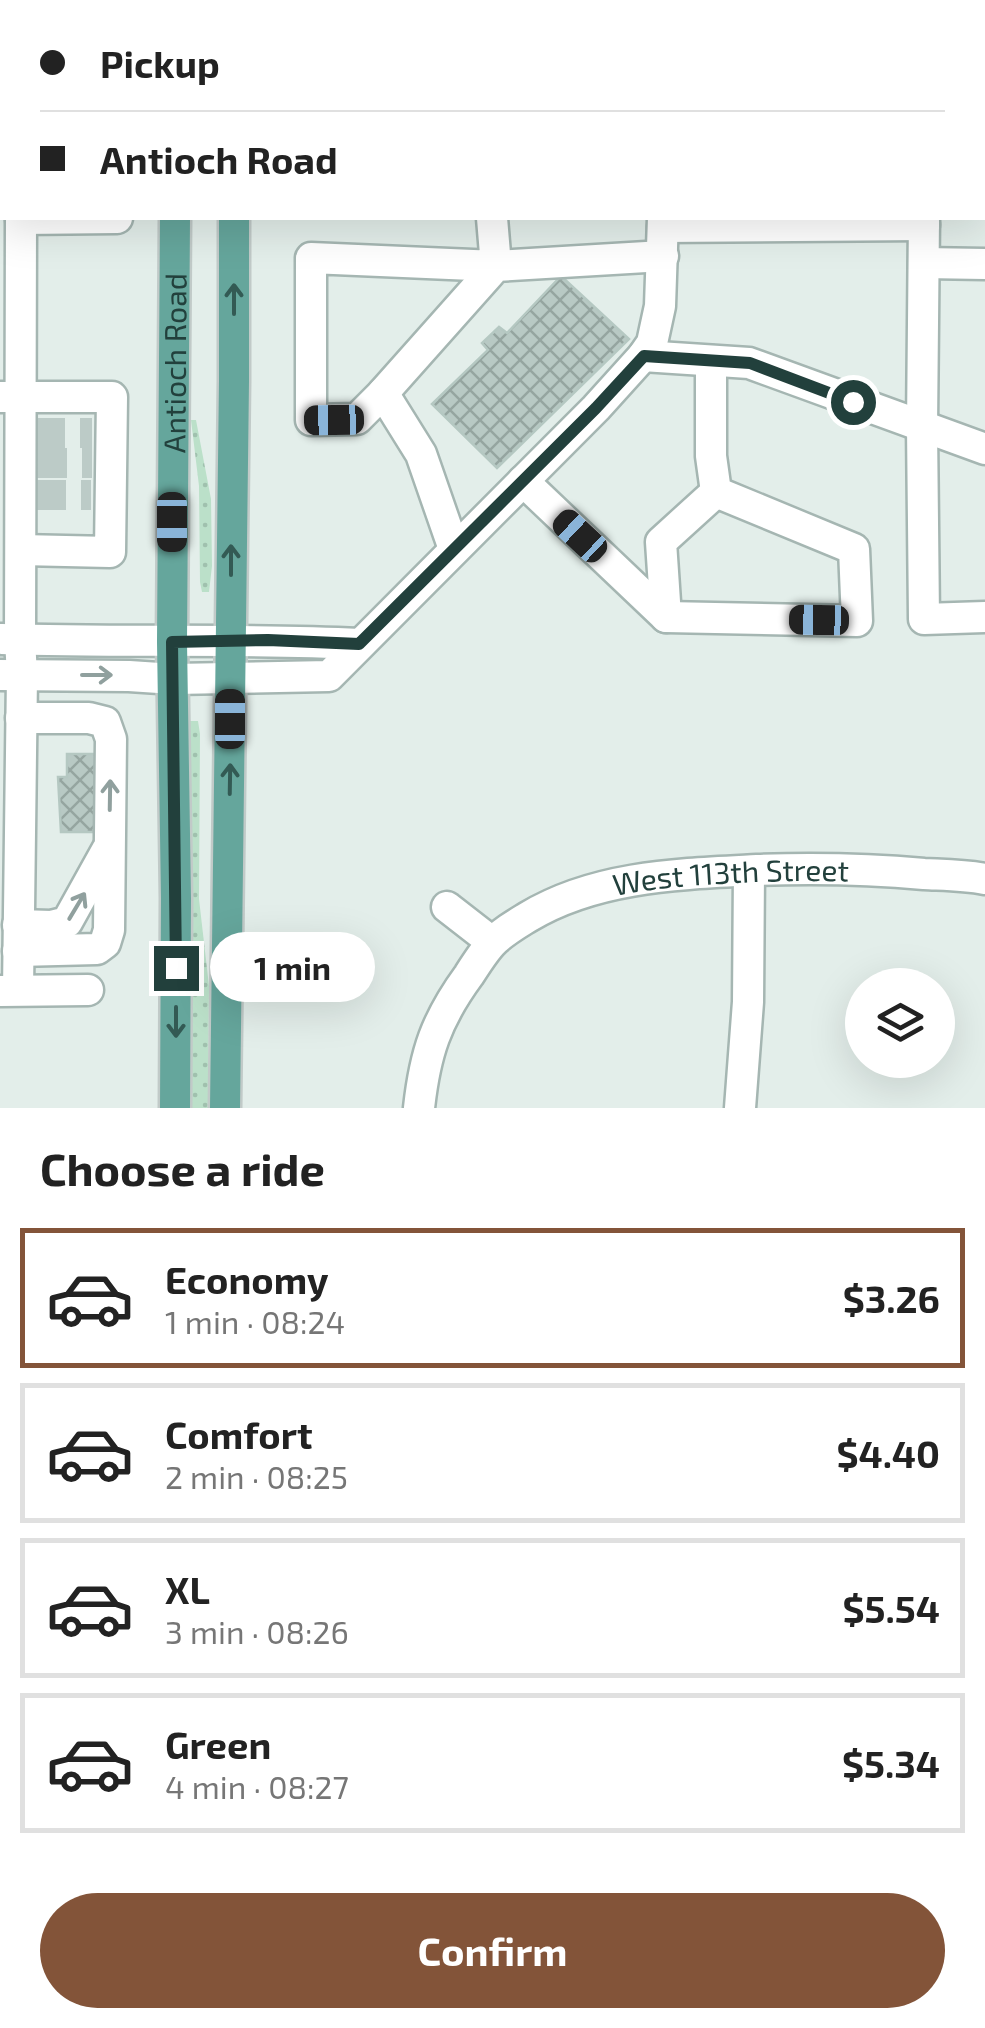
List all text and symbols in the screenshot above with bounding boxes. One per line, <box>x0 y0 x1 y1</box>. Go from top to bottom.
text: Pickup <box>100 40 220 86</box>
text: Antioch Road <box>100 136 338 182</box>
street label: Antioch Road <box>155 273 193 453</box>
one-way arrow <box>224 284 244 316</box>
route start <box>831 380 876 425</box>
car <box>304 404 364 436</box>
car <box>157 492 187 552</box>
car <box>548 505 612 567</box>
one-way arrow <box>222 545 240 578</box>
car <box>789 604 849 636</box>
one-way arrow <box>81 666 113 685</box>
car <box>215 689 245 749</box>
one-way arrow <box>220 764 239 796</box>
one-way arrow <box>101 780 120 812</box>
street label: West 113th Street <box>610 851 850 902</box>
one-way arrow <box>67 892 87 920</box>
callout: 1 min <box>211 933 376 1003</box>
route end <box>154 946 199 991</box>
text: 1 min <box>254 948 331 986</box>
map controls <box>845 968 955 1078</box>
button: layers <box>845 968 955 1078</box>
one-way arrow <box>166 1004 186 1037</box>
text: Choose a ride <box>40 1141 325 1195</box>
icon: car <box>45 1253 135 1343</box>
text: Economy <box>165 1256 329 1302</box>
text: $3.26 <box>843 1275 940 1321</box>
text: 1 min · 08:24 <box>165 1302 345 1340</box>
icon: car <box>45 1408 135 1498</box>
text: Comfort <box>165 1411 313 1457</box>
text: $4.40 <box>836 1430 940 1476</box>
text: 2 min · 08:25 <box>165 1457 348 1495</box>
icon: car <box>45 1563 135 1653</box>
text: XL <box>165 1566 210 1612</box>
text: $5.54 <box>843 1585 940 1631</box>
text: 3 min · 08:26 <box>165 1612 349 1650</box>
icon: car <box>45 1718 135 1808</box>
text: Green <box>165 1721 271 1767</box>
text: $5.34 <box>842 1740 940 1786</box>
text: 4 min · 08:27 <box>165 1767 349 1805</box>
button: Confirm <box>40 1893 945 2008</box>

